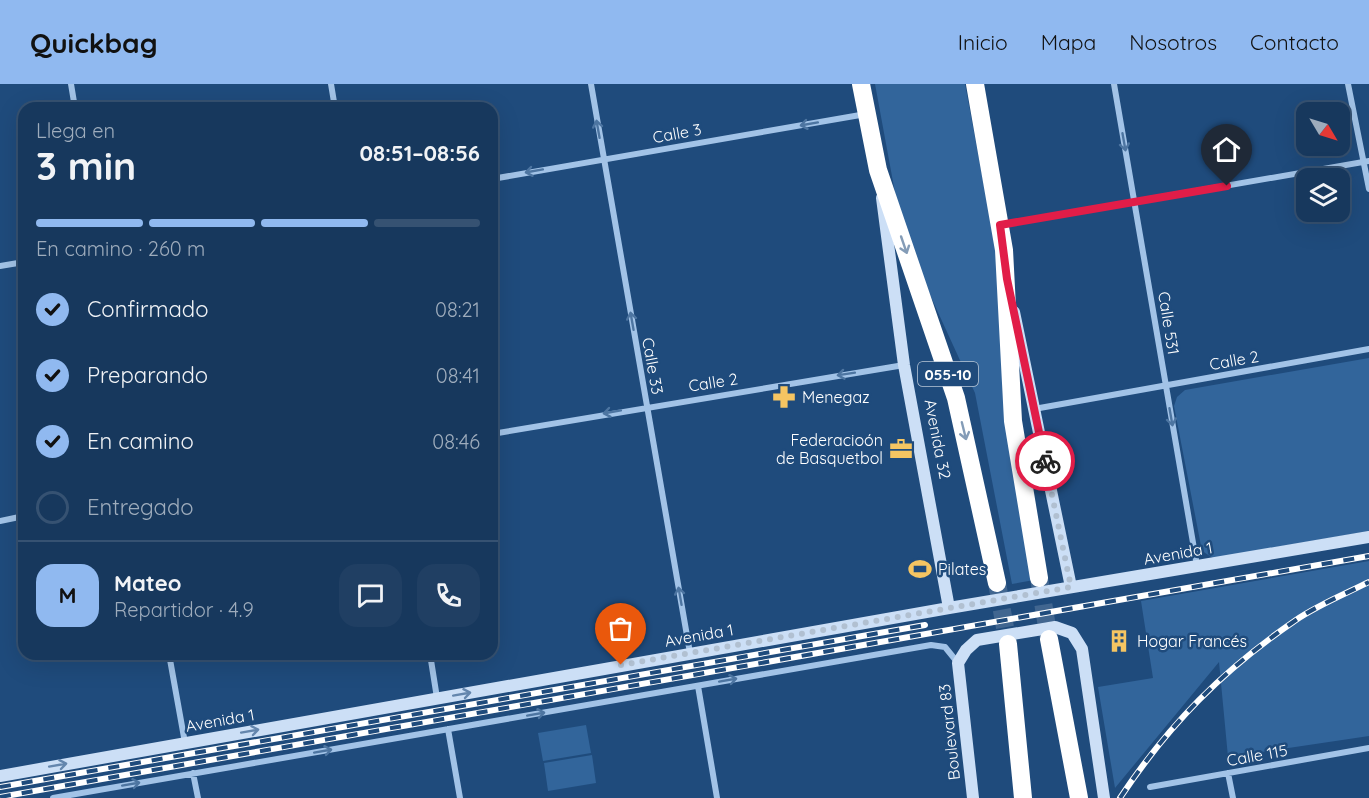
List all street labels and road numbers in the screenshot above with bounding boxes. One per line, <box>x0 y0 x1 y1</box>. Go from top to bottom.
street label: Calle 3 <box>651 119 703 147</box>
street label: Calle 531 <box>1154 290 1184 356</box>
street label: Calle 33 <box>638 336 668 396</box>
street label: Calle 2 <box>1208 346 1260 374</box>
road number: 055-10 <box>918 362 978 386</box>
street label: Calle 2 <box>687 368 739 396</box>
street label: Avenida 32 <box>920 397 956 481</box>
street label: Avenida 1 <box>1142 537 1214 569</box>
street label: Avenida 1 <box>663 619 735 651</box>
street label: Boulevard 83 <box>934 683 964 781</box>
street label: Avenida 1 <box>184 704 256 736</box>
street label: Calle 115 <box>1225 740 1289 770</box>

